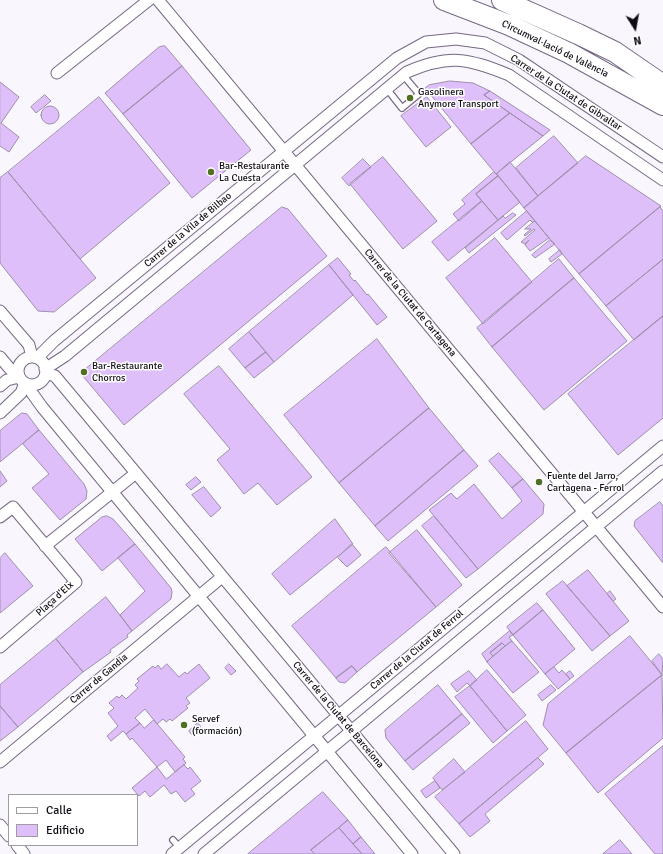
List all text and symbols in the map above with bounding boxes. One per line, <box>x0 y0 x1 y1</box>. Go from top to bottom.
north arrow <box>615 8 655 48</box>
street label: Circumval·lació de València <box>500 18 610 80</box>
text: N <box>632 33 642 47</box>
street label: Carrer de la Ciutat de Gibraltar <box>508 52 624 134</box>
place label: Gasolinera Anymore Transport <box>418 86 499 110</box>
marker: Gasolinera Anymore Transport <box>405 93 415 103</box>
place label: Bar-Restaurante La Cuesta <box>219 160 289 184</box>
marker: Bar-Restaurante La Cuesta <box>206 167 216 177</box>
street label: Carrer de la Vila de Bilbao <box>142 190 234 270</box>
street label: Carrer de la Ciutat de Cartagena <box>361 247 459 359</box>
place label: Bar-Restaurante Chorros <box>92 360 162 384</box>
marker: Bar-Restaurante Chorros <box>79 367 89 377</box>
place label: Fuente del Jarro, Cartagena - Ferrol <box>547 470 624 494</box>
marker: Fuente del Jarro, Cartagena - Ferrol <box>534 477 544 487</box>
street label: Plaça d'Elx <box>34 579 76 619</box>
street label: Carrer de la Ciutat de Ferrol <box>368 607 466 693</box>
street label: Carrer de Gandia <box>68 651 130 707</box>
street label: Carrer de la Ciutat de Barcelona <box>290 659 386 771</box>
place label: Servef (formación) <box>192 713 242 736</box>
marker: Servef (formación) <box>179 720 189 730</box>
legend <box>8 794 138 846</box>
text: Calle <box>46 803 72 818</box>
text: Edificio <box>46 823 84 838</box>

